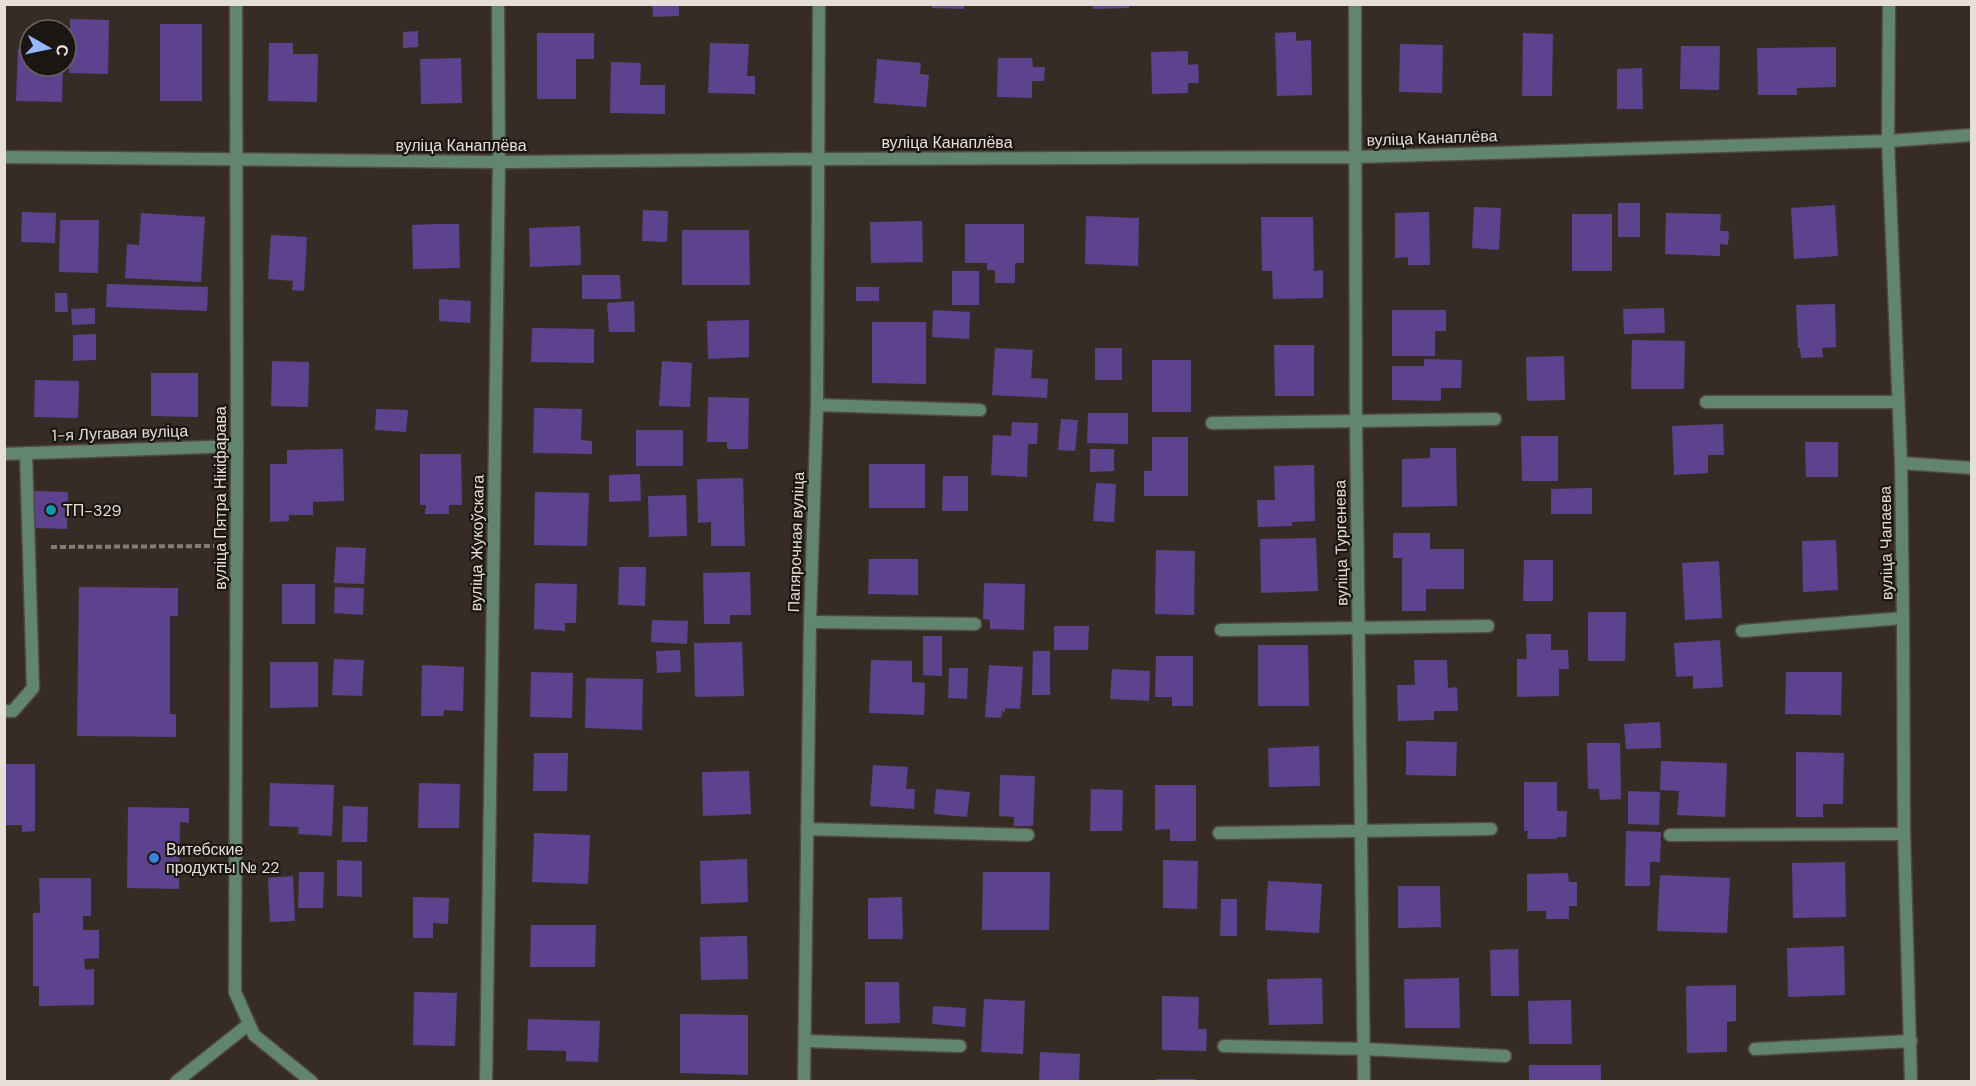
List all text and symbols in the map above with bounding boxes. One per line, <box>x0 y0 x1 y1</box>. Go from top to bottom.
north arrow <box>18 18 78 78</box>
text: С <box>51 43 74 58</box>
street label: вуліца Канаплёва <box>1366 125 1498 151</box>
street label: вуліца Канаплёва <box>881 132 1013 153</box>
street label: вуліца Канаплёва <box>395 135 527 156</box>
street label: вуліца Пятра Нікіфарава <box>210 406 231 590</box>
street label: 1-я Лугавая вуліца <box>51 420 189 446</box>
street label: Папярочная вуліца <box>783 471 809 613</box>
street label: вуліца Жукоўскага <box>465 475 489 611</box>
street label: вуліца Тургенева <box>1329 480 1353 606</box>
street label: вуліца Чапаева <box>1875 486 1897 600</box>
place label: ТП-329 <box>63 500 122 521</box>
marker: ТП-329 <box>44 503 58 517</box>
place label: Витебские продукты № 22 <box>166 839 280 878</box>
marker: Витебские продукты № 22 <box>147 851 161 865</box>

